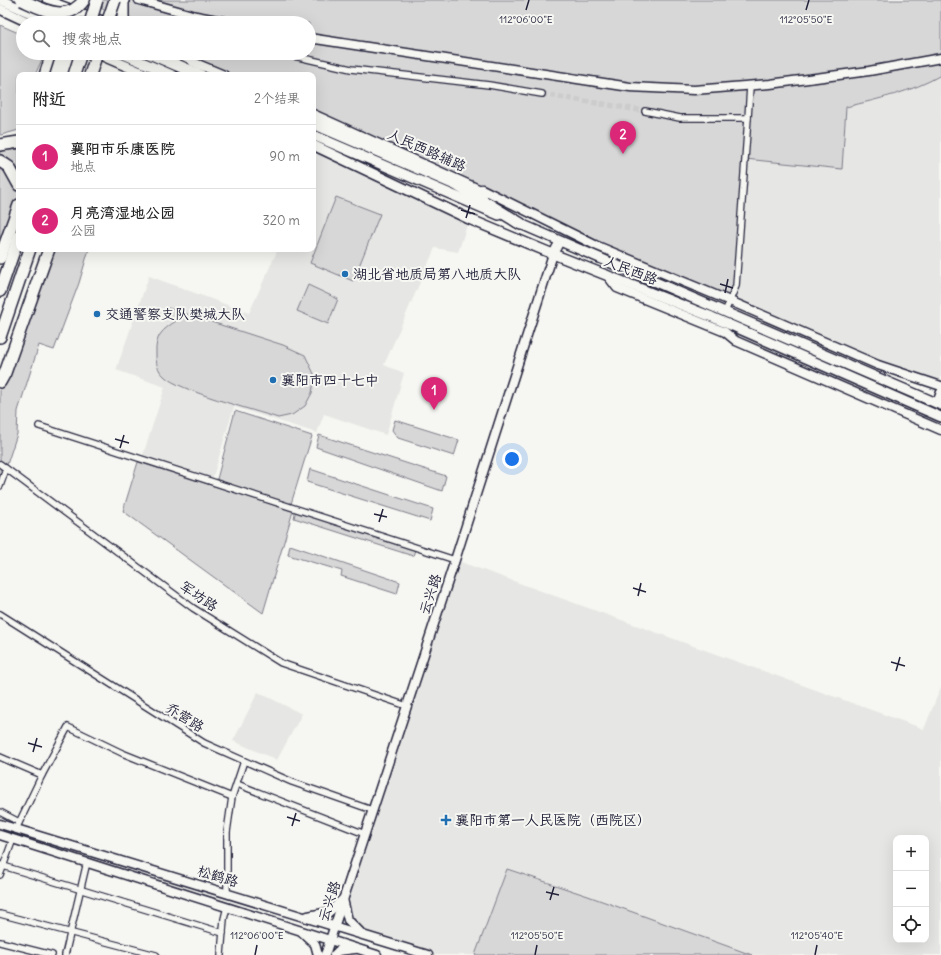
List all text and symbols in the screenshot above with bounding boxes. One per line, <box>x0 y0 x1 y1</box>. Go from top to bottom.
text: 112°06'00"E <box>499 13 553 26</box>
text: 112°05'50"E <box>780 13 832 26</box>
search box <box>16 16 316 60</box>
icon: search <box>30 27 52 49</box>
text: 搜索地点 <box>62 29 122 48</box>
text: 附近 <box>32 88 66 110</box>
text: 2个结果 <box>254 90 300 107</box>
pin: 2 <box>610 121 636 154</box>
street label: 人民西路辅路 <box>385 125 469 175</box>
text: 襄阳市乐康医院 <box>70 139 175 158</box>
text: 1 <box>42 148 48 165</box>
text: 90 m <box>269 148 300 165</box>
text: 地点 <box>70 158 96 175</box>
text: 月亮湾湿地公园 <box>70 203 175 222</box>
text: 2 <box>41 212 49 229</box>
text: 320 m <box>262 212 300 229</box>
text: 公园 <box>70 222 96 239</box>
street label: 人民西路 <box>602 252 660 288</box>
place label: 湖北省地质局第八地质大队 <box>353 265 521 283</box>
marker: 湖北省地质局第八地质大队 <box>340 269 350 279</box>
place label: 交通警察支队樊城大队 <box>105 305 245 323</box>
marker: 交通警察支队樊城大队 <box>92 309 102 319</box>
place label: 襄阳市四十七中 <box>281 371 379 389</box>
marker: 襄阳市四十七中 <box>268 375 278 385</box>
pin: 1 <box>421 377 447 410</box>
your location <box>502 449 522 469</box>
street label: 云兴路 <box>415 571 445 617</box>
street label: 军坊路 <box>177 577 221 615</box>
street label: 乔营路 <box>162 698 208 736</box>
place label: 襄阳市第一人民医院（西院区） <box>455 811 651 829</box>
marker: 襄阳市第一人民医院（西院区） <box>440 814 452 826</box>
map controls <box>893 835 929 943</box>
button: + <box>893 835 929 871</box>
street label: 松鹤路 <box>195 861 241 891</box>
button: − <box>893 871 929 907</box>
street label: 云兴路 <box>314 878 344 924</box>
button: locate <box>893 907 929 943</box>
text: 112°06'00"E <box>230 929 284 942</box>
text: 112°05'50"E <box>511 929 563 942</box>
text: 112°05'40"E <box>791 929 843 942</box>

